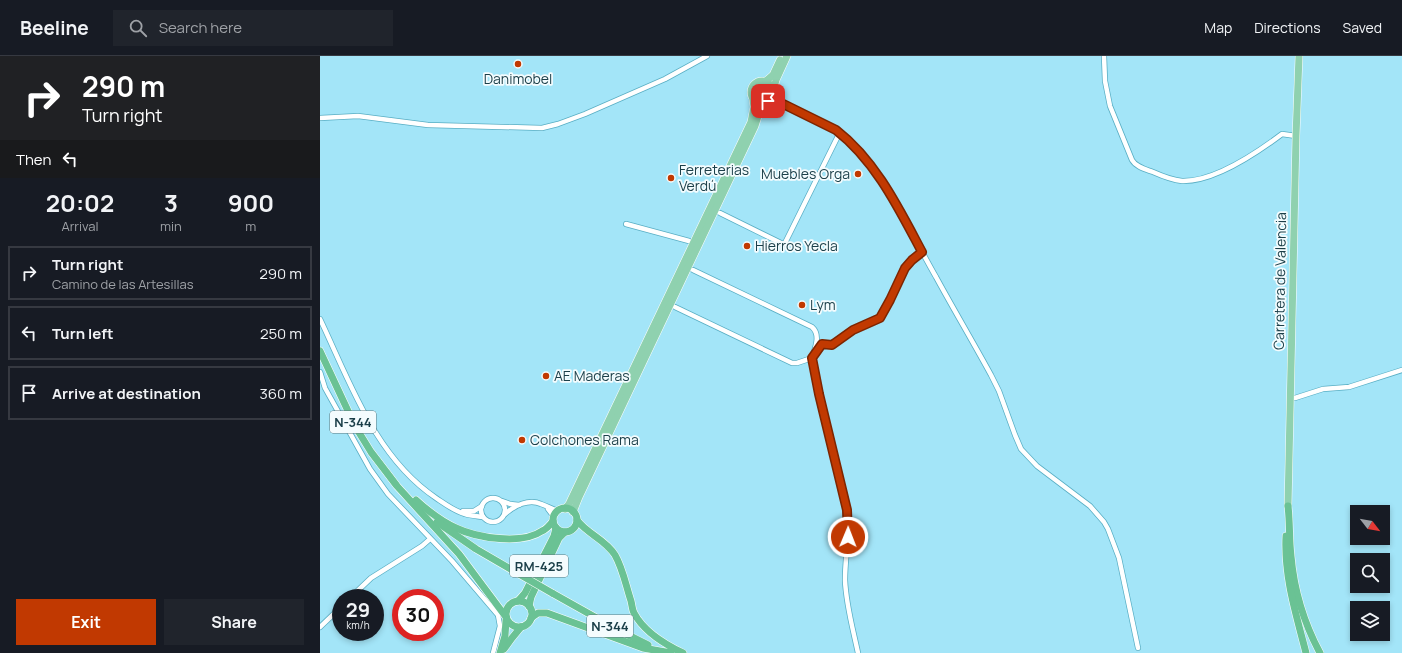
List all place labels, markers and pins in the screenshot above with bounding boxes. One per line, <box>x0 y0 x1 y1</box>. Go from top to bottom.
marker: Danimobel <box>513 59 523 69</box>
place label: Danimobel <box>484 69 552 88</box>
pin <box>751 84 785 118</box>
place label: Ferreterias Verdú <box>679 160 749 195</box>
place label: Muebles Orga <box>761 164 850 183</box>
marker: Muebles Orga <box>853 169 863 179</box>
marker: Ferreterias Verdú <box>666 173 676 183</box>
place label: Hierros Yecla <box>755 236 838 255</box>
marker: Hierros Yecla <box>742 241 752 251</box>
place label: Lym <box>810 295 836 314</box>
marker: Lym <box>797 300 807 310</box>
place label: AE Maderas <box>554 366 630 385</box>
marker: AE Maderas <box>541 371 551 381</box>
place label: Colchones Rama <box>530 430 639 449</box>
marker: Colchones Rama <box>517 435 527 445</box>

